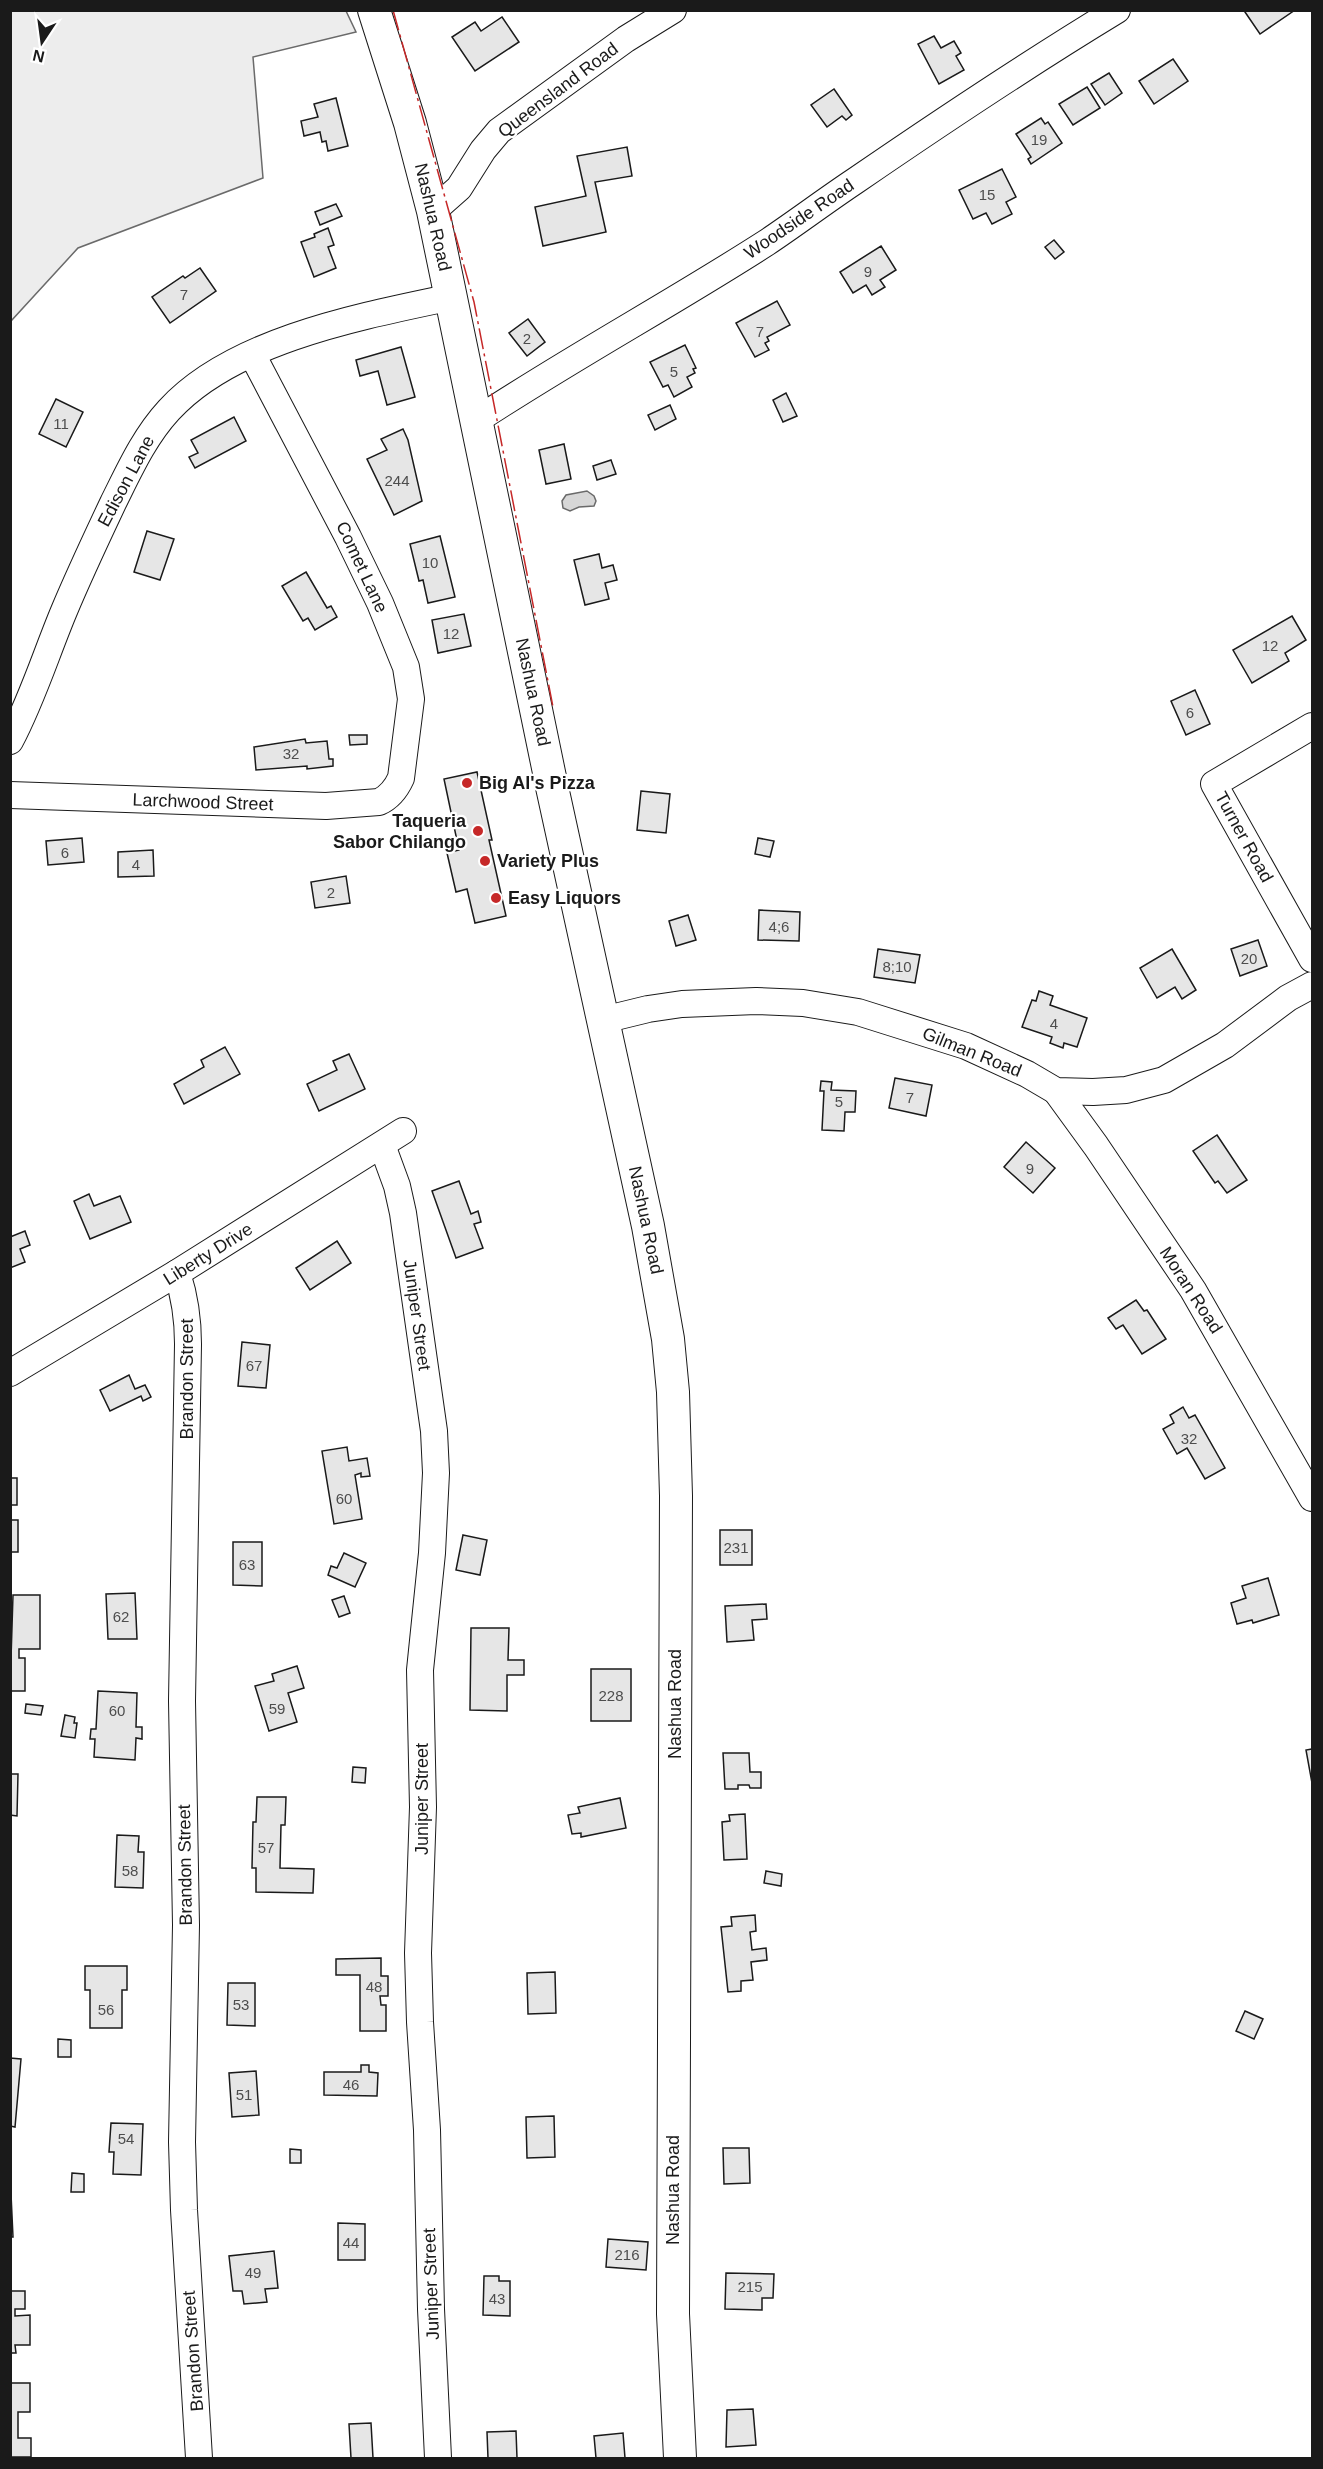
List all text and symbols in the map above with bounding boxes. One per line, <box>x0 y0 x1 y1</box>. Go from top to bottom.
north arrow <box>12 12 72 72</box>
street label: Queensland Road <box>494 38 622 142</box>
text: N <box>31 47 46 66</box>
house number: 19 <box>1031 131 1047 148</box>
street label: Nashua Road <box>411 161 455 273</box>
street label: Woodside Road <box>740 175 858 263</box>
house number: 15 <box>979 186 995 203</box>
house number: 9 <box>864 263 872 280</box>
house number: 7 <box>180 286 188 303</box>
house number: 7 <box>756 323 764 340</box>
house number: 2 <box>523 330 531 347</box>
house number: 5 <box>670 363 678 380</box>
house number: 11 <box>53 415 69 432</box>
street label: Edison Lane <box>94 432 158 530</box>
house number: 244 <box>384 472 410 489</box>
street label: Comet Lane <box>332 518 392 616</box>
house number: 10 <box>422 554 438 571</box>
house number: 12 <box>443 625 459 642</box>
street label: Nashua Road <box>512 636 554 748</box>
house number: 12 <box>1262 637 1278 654</box>
house number: 6 <box>1186 704 1194 721</box>
house number: 32 <box>283 745 299 762</box>
place label: Big Al's Pizza <box>479 773 596 793</box>
marker: Big Al's Pizza <box>460 776 474 790</box>
street label: Turner Road <box>1211 788 1277 886</box>
street label: Larchwood Street <box>132 790 274 814</box>
place label: Taqueria Sabor Chilango <box>333 811 467 852</box>
marker: Taqueria Sabor Chilango <box>471 824 485 838</box>
house number: 6 <box>61 844 69 861</box>
place label: Variety Plus <box>497 851 599 871</box>
marker: Variety Plus <box>478 854 492 868</box>
house number: 4 <box>132 856 140 873</box>
house number: 2 <box>327 884 335 901</box>
place label: Easy Liquors <box>508 888 621 908</box>
marker: Easy Liquors <box>489 891 503 905</box>
house number: 4;6 <box>769 918 789 935</box>
house number: 20 <box>1241 950 1257 967</box>
house number: 8;10 <box>882 958 912 975</box>
house number: 4 <box>1050 1015 1058 1032</box>
street label: Gilman Road <box>920 1023 1024 1081</box>
house number: 7 <box>906 1089 914 1106</box>
house number: 5 <box>835 1093 843 1110</box>
house number: 9 <box>1026 1160 1034 1177</box>
street label: Nashua Road <box>625 1164 667 1276</box>
street label: Liberty Drive <box>160 1219 256 1289</box>
street label: Moran Road <box>1156 1243 1226 1337</box>
street label: Juniper Street <box>399 1258 435 1372</box>
street label: Brandon Street <box>177 1318 197 1440</box>
house number: 67 <box>246 1357 262 1374</box>
house number: 32 <box>1181 1430 1197 1447</box>
house number: 60 <box>336 1490 352 1507</box>
house number: 231 <box>723 1539 749 1556</box>
house number: 63 <box>239 1556 255 1573</box>
house number: 62 <box>113 1608 129 1625</box>
street label: Nashua Road <box>665 1649 685 1759</box>
house number: 228 <box>598 1687 624 1704</box>
house number: 59 <box>269 1700 285 1717</box>
house number: 60 <box>109 1702 125 1719</box>
street label: Juniper Street <box>412 1743 432 1855</box>
street label: Brandon Street <box>174 1804 196 1926</box>
house number: 57 <box>258 1839 274 1856</box>
house number: 58 <box>122 1862 138 1879</box>
house number: 48 <box>366 1978 382 1995</box>
house number: 53 <box>233 1996 249 2013</box>
house number: 56 <box>98 2001 114 2018</box>
house number: 46 <box>343 2076 359 2093</box>
house number: 51 <box>236 2086 252 2103</box>
house number: 54 <box>118 2130 134 2147</box>
street label: Nashua Road <box>663 2135 683 2245</box>
street label: Juniper Street <box>419 2228 443 2340</box>
house number: 44 <box>343 2234 359 2251</box>
house number: 216 <box>614 2246 640 2263</box>
house number: 49 <box>245 2264 261 2281</box>
house number: 215 <box>737 2278 763 2295</box>
street label: Brandon Street <box>179 2290 207 2412</box>
house number: 43 <box>489 2290 505 2307</box>

